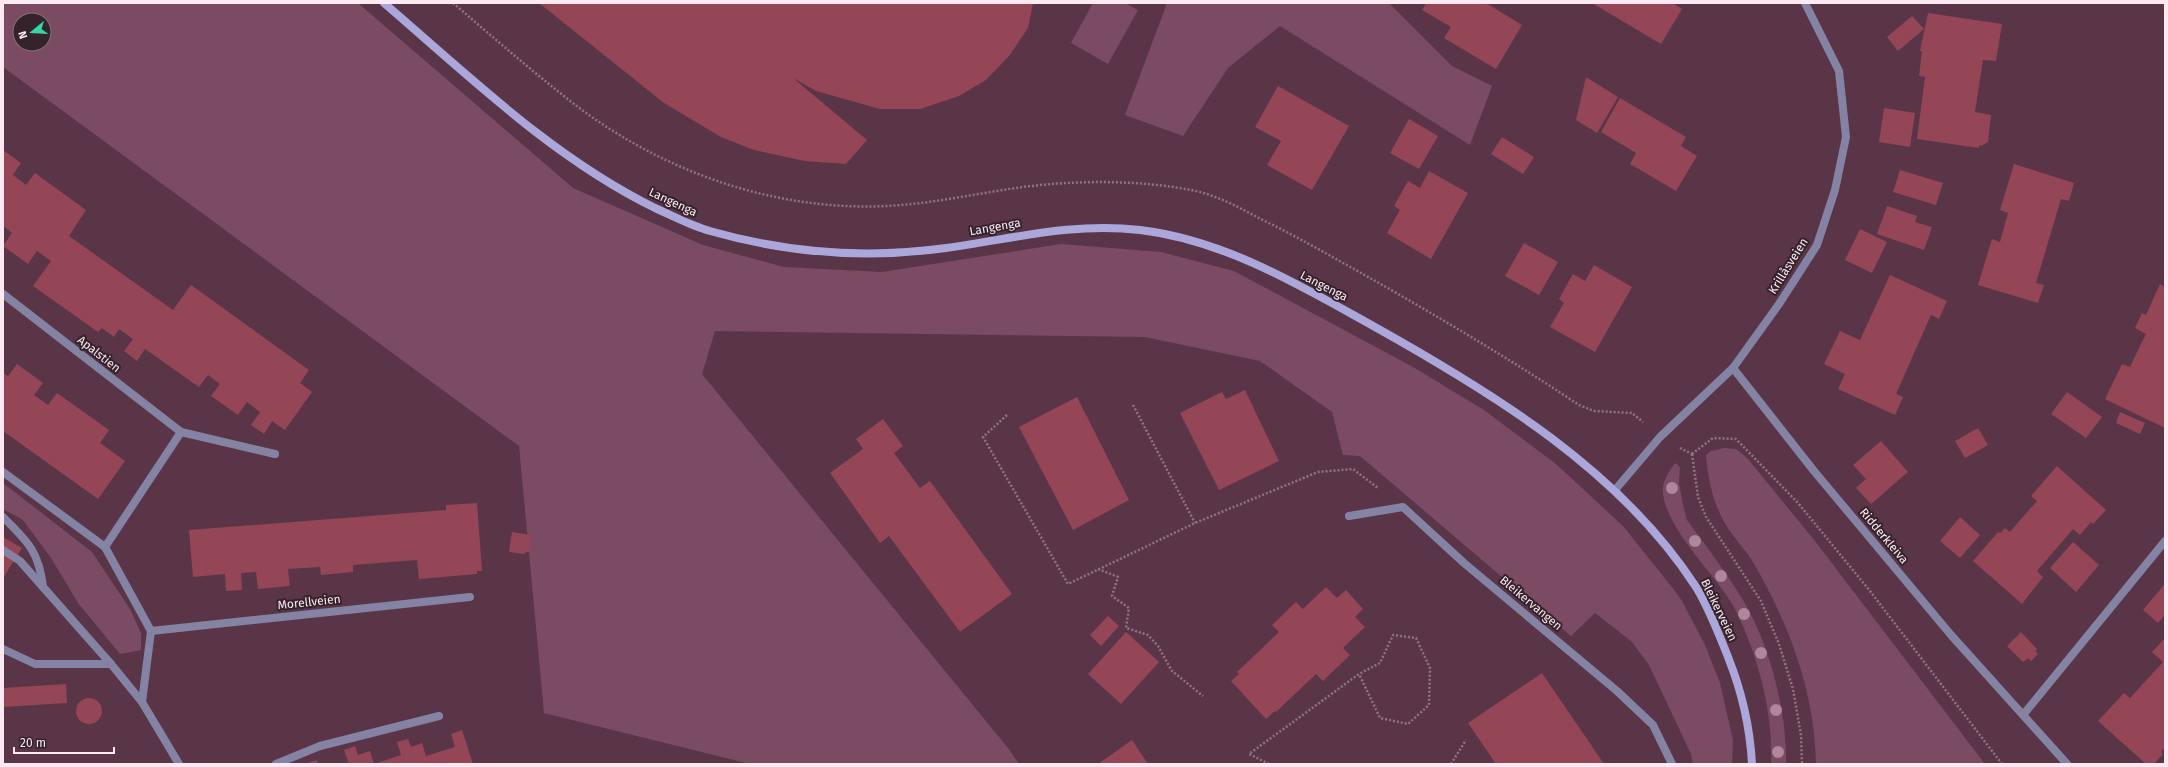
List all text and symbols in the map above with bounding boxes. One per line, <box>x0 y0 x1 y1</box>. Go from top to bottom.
north arrow <box>12 12 52 52</box>
text: N <box>16 29 30 40</box>
street label: Langenga <box>647 185 699 219</box>
street label: Langenga <box>968 216 1022 238</box>
street label: Krillåsveien <box>1765 235 1811 297</box>
street label: Langenga <box>1298 268 1350 304</box>
street label: Apalstien <box>75 333 123 375</box>
street label: Ridderkleiva <box>1857 505 1911 567</box>
street label: Bleikervangen <box>1497 573 1565 633</box>
street label: Bleikerveien <box>1698 577 1740 643</box>
street label: Morellveien <box>277 592 341 612</box>
scale bar <box>14 729 114 755</box>
text: 20 m <box>20 736 46 750</box>

